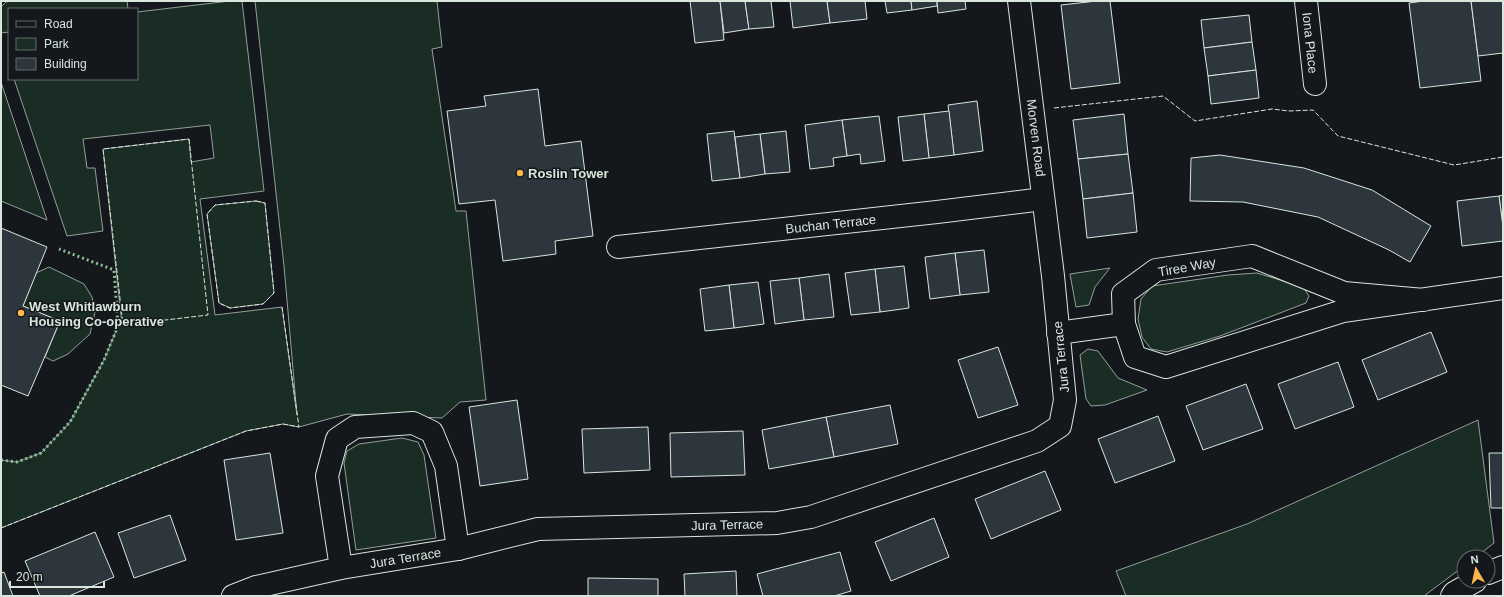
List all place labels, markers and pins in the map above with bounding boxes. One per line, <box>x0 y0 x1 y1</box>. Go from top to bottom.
place label: Roslin Tower <box>528 166 609 181</box>
marker: Roslin Tower <box>515 168 525 178</box>
place label: West Whitlawburn Housing Co-operative <box>29 299 164 329</box>
marker: West Whitlawburn Housing Co-operative <box>16 308 26 318</box>

